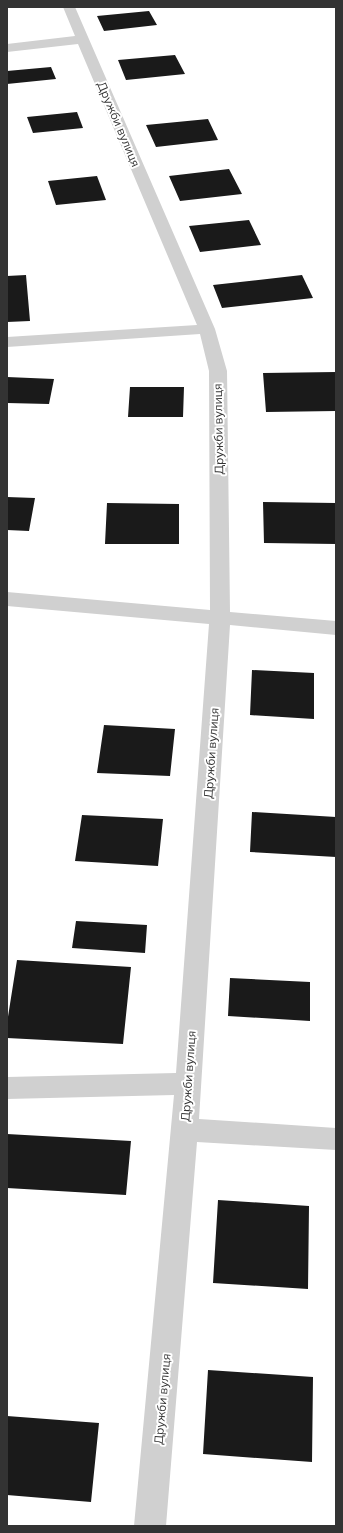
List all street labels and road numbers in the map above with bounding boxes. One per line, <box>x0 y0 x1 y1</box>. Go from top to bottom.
street label: Дружби вулиця <box>94 79 144 169</box>
street label: Дружби вулиця <box>210 383 226 475</box>
street label: Дружби вулиця <box>200 707 222 799</box>
street label: Дружби вулиця <box>177 1030 199 1122</box>
street label: Дружби вулиця <box>151 1353 173 1445</box>

